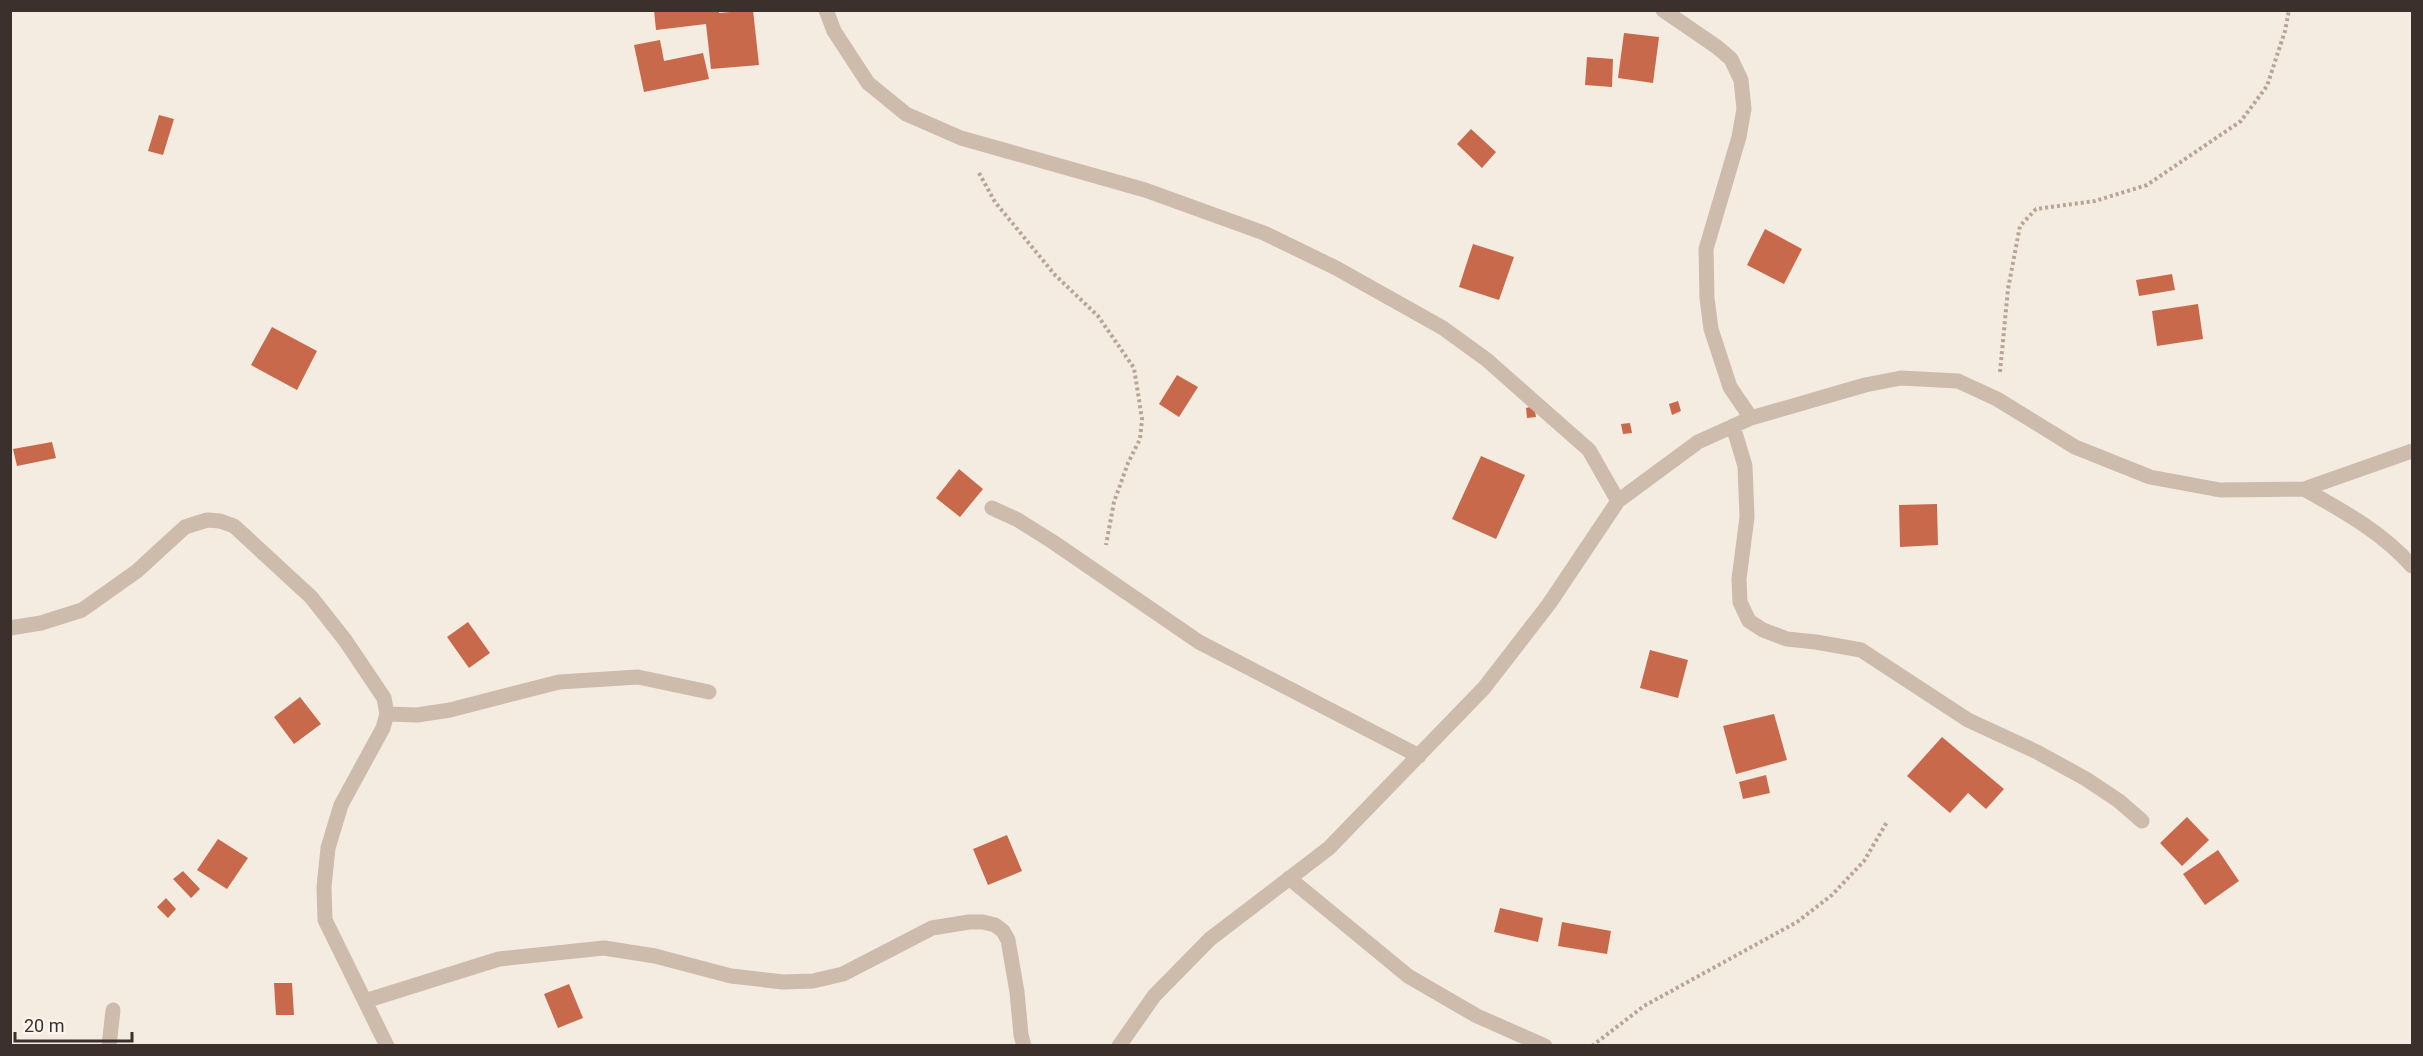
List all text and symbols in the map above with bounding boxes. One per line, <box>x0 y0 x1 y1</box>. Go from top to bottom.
scale bar <box>15 1005 132 1043</box>
text: 20 m <box>24 1015 64 1036</box>

